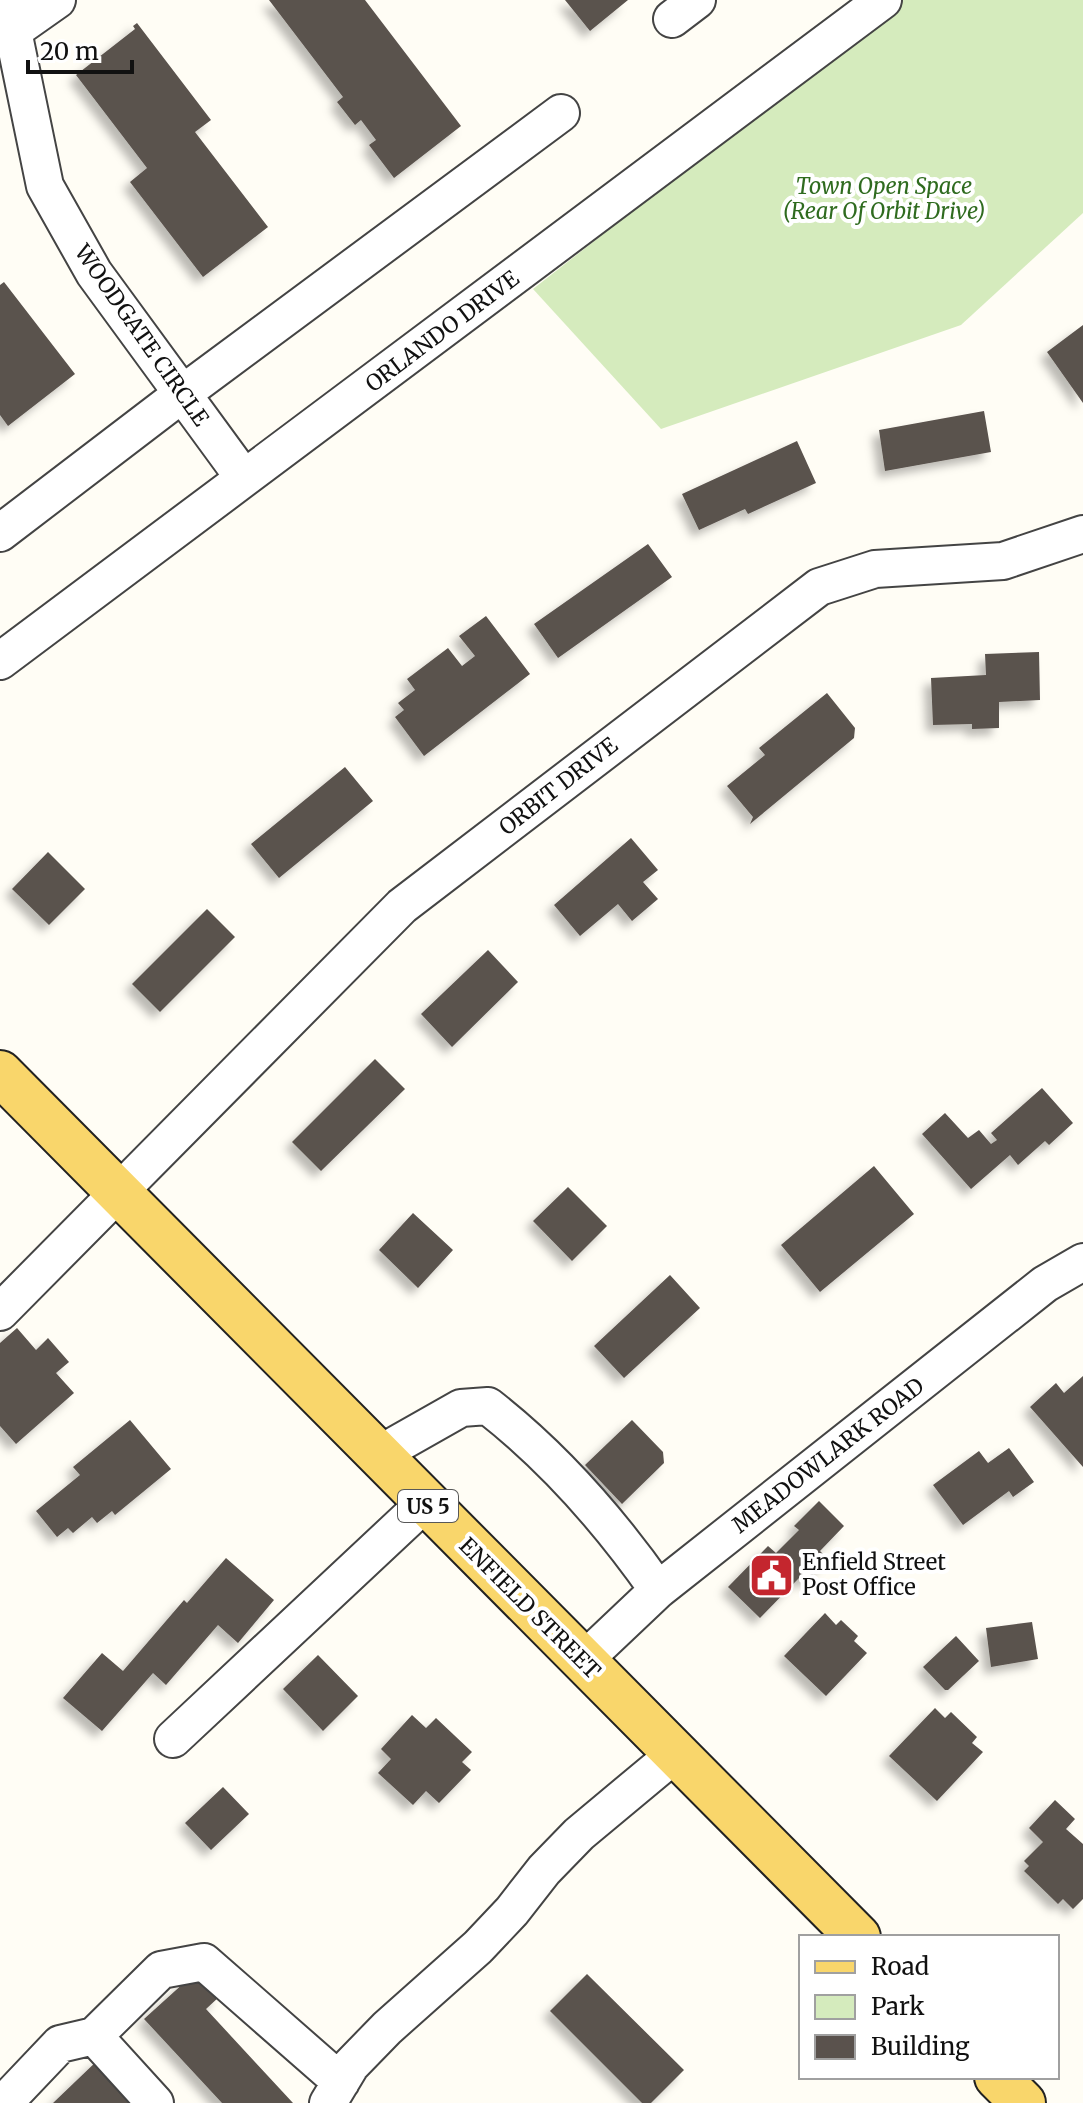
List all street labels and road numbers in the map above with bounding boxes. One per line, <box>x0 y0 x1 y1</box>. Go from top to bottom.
street label: WOODGATE CIRCLE <box>68 238 215 431</box>
street label: ORLANDO DRIVE <box>360 264 524 398</box>
street label: ORBIT DRIVE <box>493 731 623 841</box>
street label: MEADOWLARK ROAD <box>726 1371 930 1539</box>
road number: US 5 <box>398 1490 458 1522</box>
street label: ENFIELD STREET <box>453 1531 607 1685</box>

